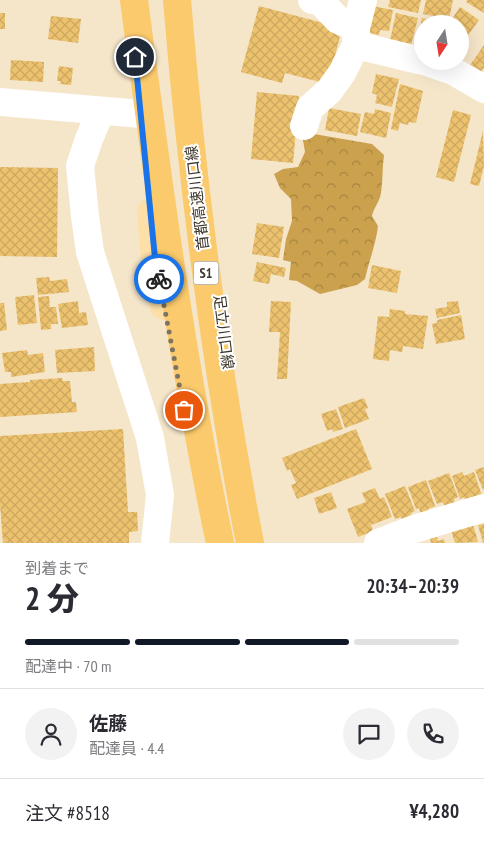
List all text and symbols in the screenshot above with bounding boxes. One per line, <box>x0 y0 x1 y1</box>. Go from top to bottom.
north arrow <box>414 15 469 70</box>
map controls <box>414 15 469 70</box>
pin <box>114 36 156 78</box>
icon: home <box>121 43 149 71</box>
street label: 首都高速川口線 <box>181 145 213 251</box>
courier <box>134 254 184 304</box>
road number: S1 <box>194 262 218 284</box>
icon: bike <box>145 265 173 293</box>
street label: 足立川口線 <box>210 294 238 370</box>
pin <box>163 389 205 431</box>
icon: bag <box>170 396 198 424</box>
text: 到着まで <box>25 558 89 578</box>
text: 20:34–20:39 <box>366 574 459 598</box>
text: 2 分 <box>25 577 79 619</box>
text: 配達中 · 70 m <box>25 656 111 676</box>
button: person <box>25 708 77 760</box>
button: chat <box>343 708 395 760</box>
button: phone <box>407 708 459 760</box>
text: 佐藤 <box>89 711 127 735</box>
text: 配達員 · 4.4 <box>89 738 164 758</box>
text: ¥4,280 <box>409 799 459 823</box>
text: 注文 #8518 <box>25 801 110 825</box>

